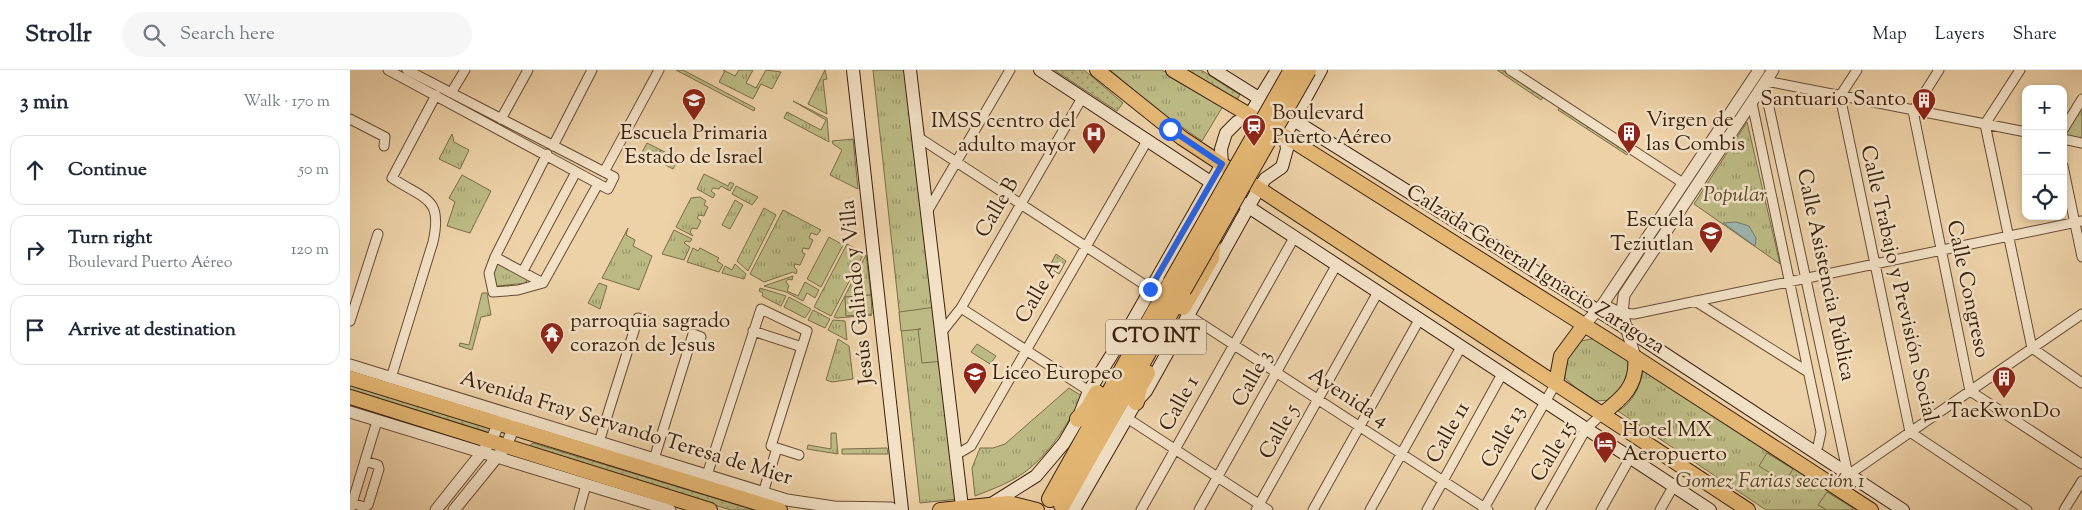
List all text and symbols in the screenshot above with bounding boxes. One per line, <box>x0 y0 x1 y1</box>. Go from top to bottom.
search box <box>122 12 472 57</box>
text: Strollr <box>25 18 92 52</box>
icon: search <box>140 21 168 49</box>
text: Search here <box>180 21 275 48</box>
text: Map <box>1872 22 1907 48</box>
text: Layers <box>1935 22 1985 48</box>
text: Share <box>2013 22 2057 48</box>
place label: Santuario Santo <box>1760 85 1906 115</box>
map controls <box>2022 85 2067 220</box>
button: + <box>2022 85 2067 130</box>
school or university icon: Escuela Primaria Estado de Israel <box>681 87 707 121</box>
building icon: Santuario Santo <box>1911 87 1937 121</box>
text: 3 min <box>20 88 69 118</box>
text: Walk · 170 m <box>243 91 330 114</box>
place label: Boulevard Puerto Aéreo <box>1272 99 1391 153</box>
place label: Virgen de las Combis <box>1646 106 1745 160</box>
place label: IMSS centro del adulto mayor <box>931 107 1076 161</box>
station icon: Boulevard Puerto Aéreo <box>1241 113 1267 147</box>
route start <box>1159 118 1182 141</box>
place label: Escuela Primaria Estado de Israel <box>620 119 768 173</box>
building icon: Virgen de las Combis <box>1616 120 1642 154</box>
hospital icon: IMSS centro del adulto mayor <box>1081 121 1107 155</box>
button: − <box>2022 130 2067 175</box>
street label: Calle Trabajo y Previsión Social <box>1852 143 1945 426</box>
icon: ahead <box>21 156 49 184</box>
text: Continue <box>68 157 147 184</box>
text: 50 m <box>298 159 329 182</box>
street label: Calle Asistencia Pública <box>1788 166 1862 384</box>
street label: Calle B <box>969 172 1027 244</box>
button: locate <box>2022 175 2067 220</box>
street label: Calzada General Ignacio Zaragoza <box>1400 178 1671 362</box>
park label: Popular <box>1703 181 1768 211</box>
street label: Jesús Galindo y Villa <box>833 198 883 387</box>
place label: Escuela Teziutlan <box>1610 206 1694 260</box>
street label: Calle Congreso <box>1938 218 1996 360</box>
school or university icon: Escuela Teziutlan <box>1698 220 1724 254</box>
text: Turn right <box>68 225 152 252</box>
icon: right <box>21 236 49 264</box>
text: 120 m <box>291 239 329 262</box>
text: Boulevard Puerto Aéreo <box>68 252 233 275</box>
street label: Calle A <box>1009 255 1069 329</box>
route end <box>1139 278 1162 301</box>
place label: parroquia sagrado corazon de Jesus <box>570 307 730 361</box>
icon: arrive <box>21 316 49 344</box>
text: Arrive at destination <box>68 317 236 344</box>
road number: CTO INT <box>1106 320 1206 354</box>
temple icon: parroquia sagrado corazon de Jesus <box>539 321 565 355</box>
street label: Calle 3 <box>1225 345 1281 413</box>
place label: Liceo Europeo <box>992 359 1123 389</box>
school or university icon: Liceo Europeo <box>962 361 988 395</box>
street label: Avenida 4 <box>1302 361 1394 435</box>
street label: Avenida Fray Servando Teresa de Mier <box>456 364 796 494</box>
building icon: TaeKwonDo <box>1991 365 2017 399</box>
street label: Calle 1 <box>1153 371 1207 437</box>
street label: Calle 11 <box>1420 397 1478 469</box>
place label: TaeKwonDo <box>1947 397 2061 427</box>
street label: Calle 5 <box>1253 399 1307 465</box>
street label: Calle 13 <box>1474 400 1534 474</box>
street label: Calle 15 <box>1524 416 1584 488</box>
place label: Hotel MX Aeropuerto <box>1622 416 1727 470</box>
hotel icon: Hotel MX Aeropuerto <box>1592 430 1618 464</box>
park label: Gomez Farias sección 1 <box>1676 467 1865 497</box>

